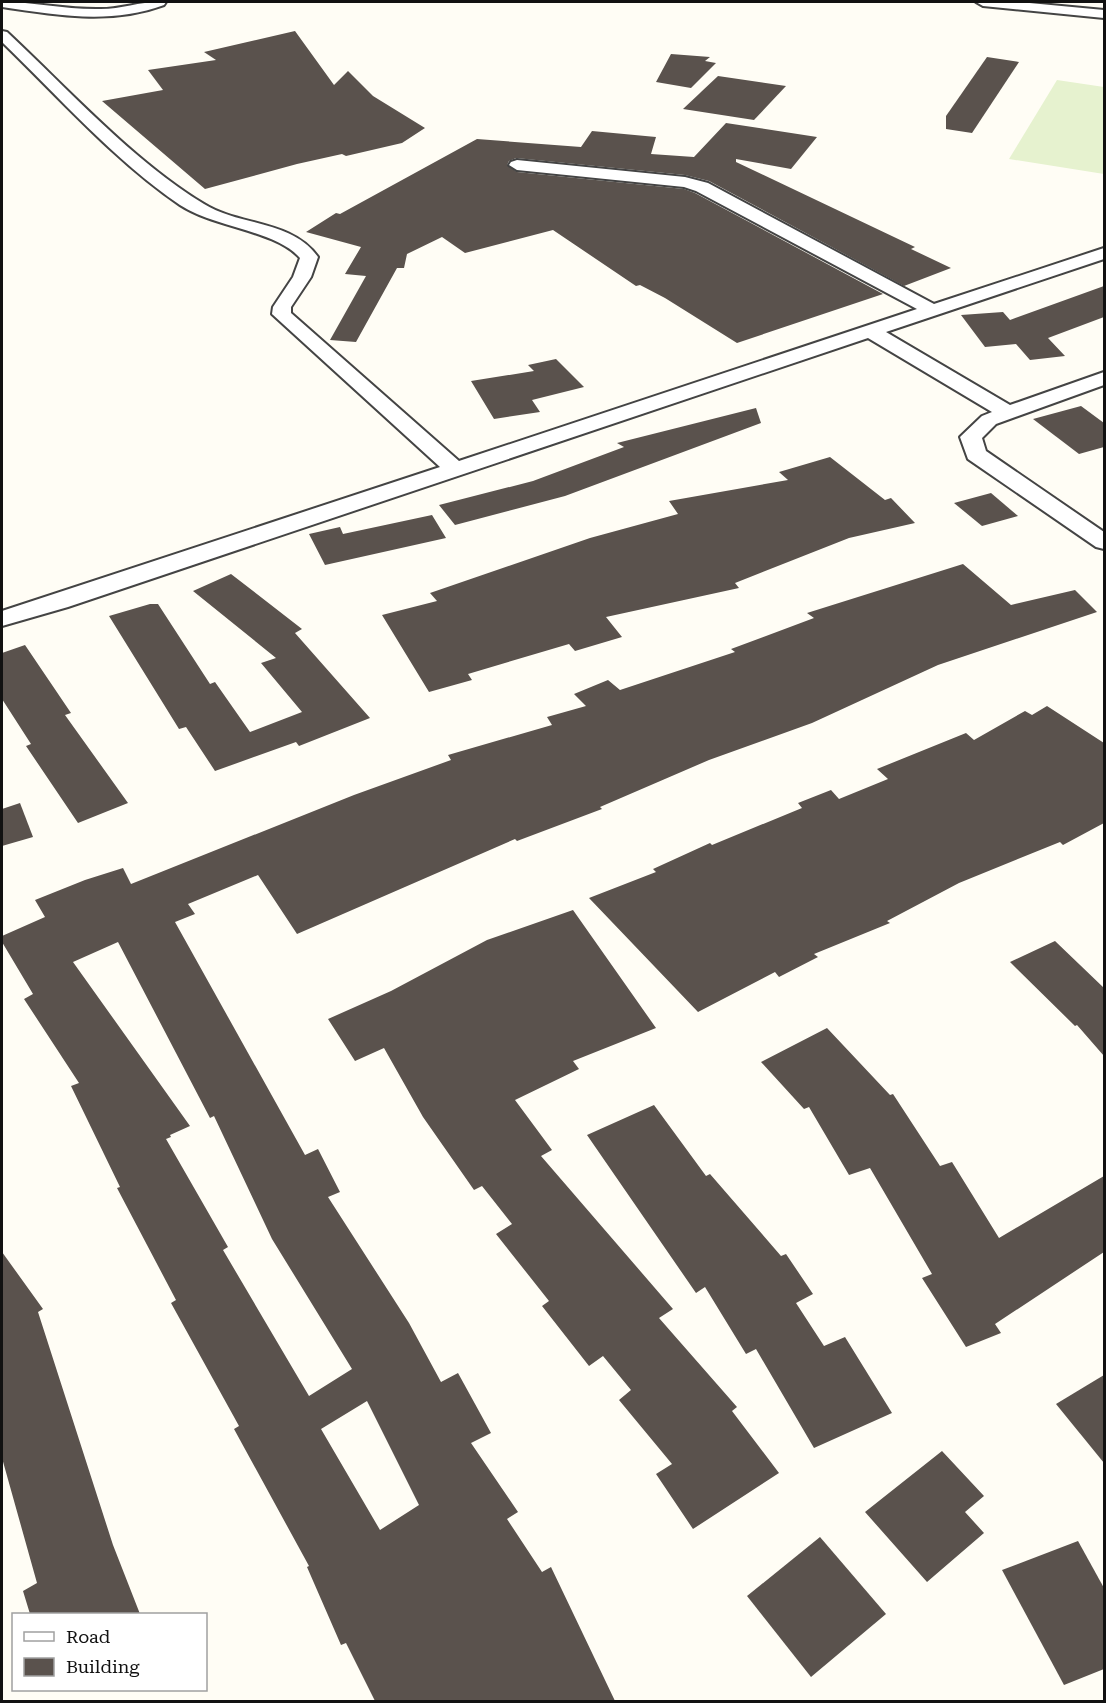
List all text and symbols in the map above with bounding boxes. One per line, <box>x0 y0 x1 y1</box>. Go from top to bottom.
legend <box>12 1613 207 1691</box>
text: Road <box>66 1626 111 1647</box>
text: Building <box>66 1656 140 1677</box>

